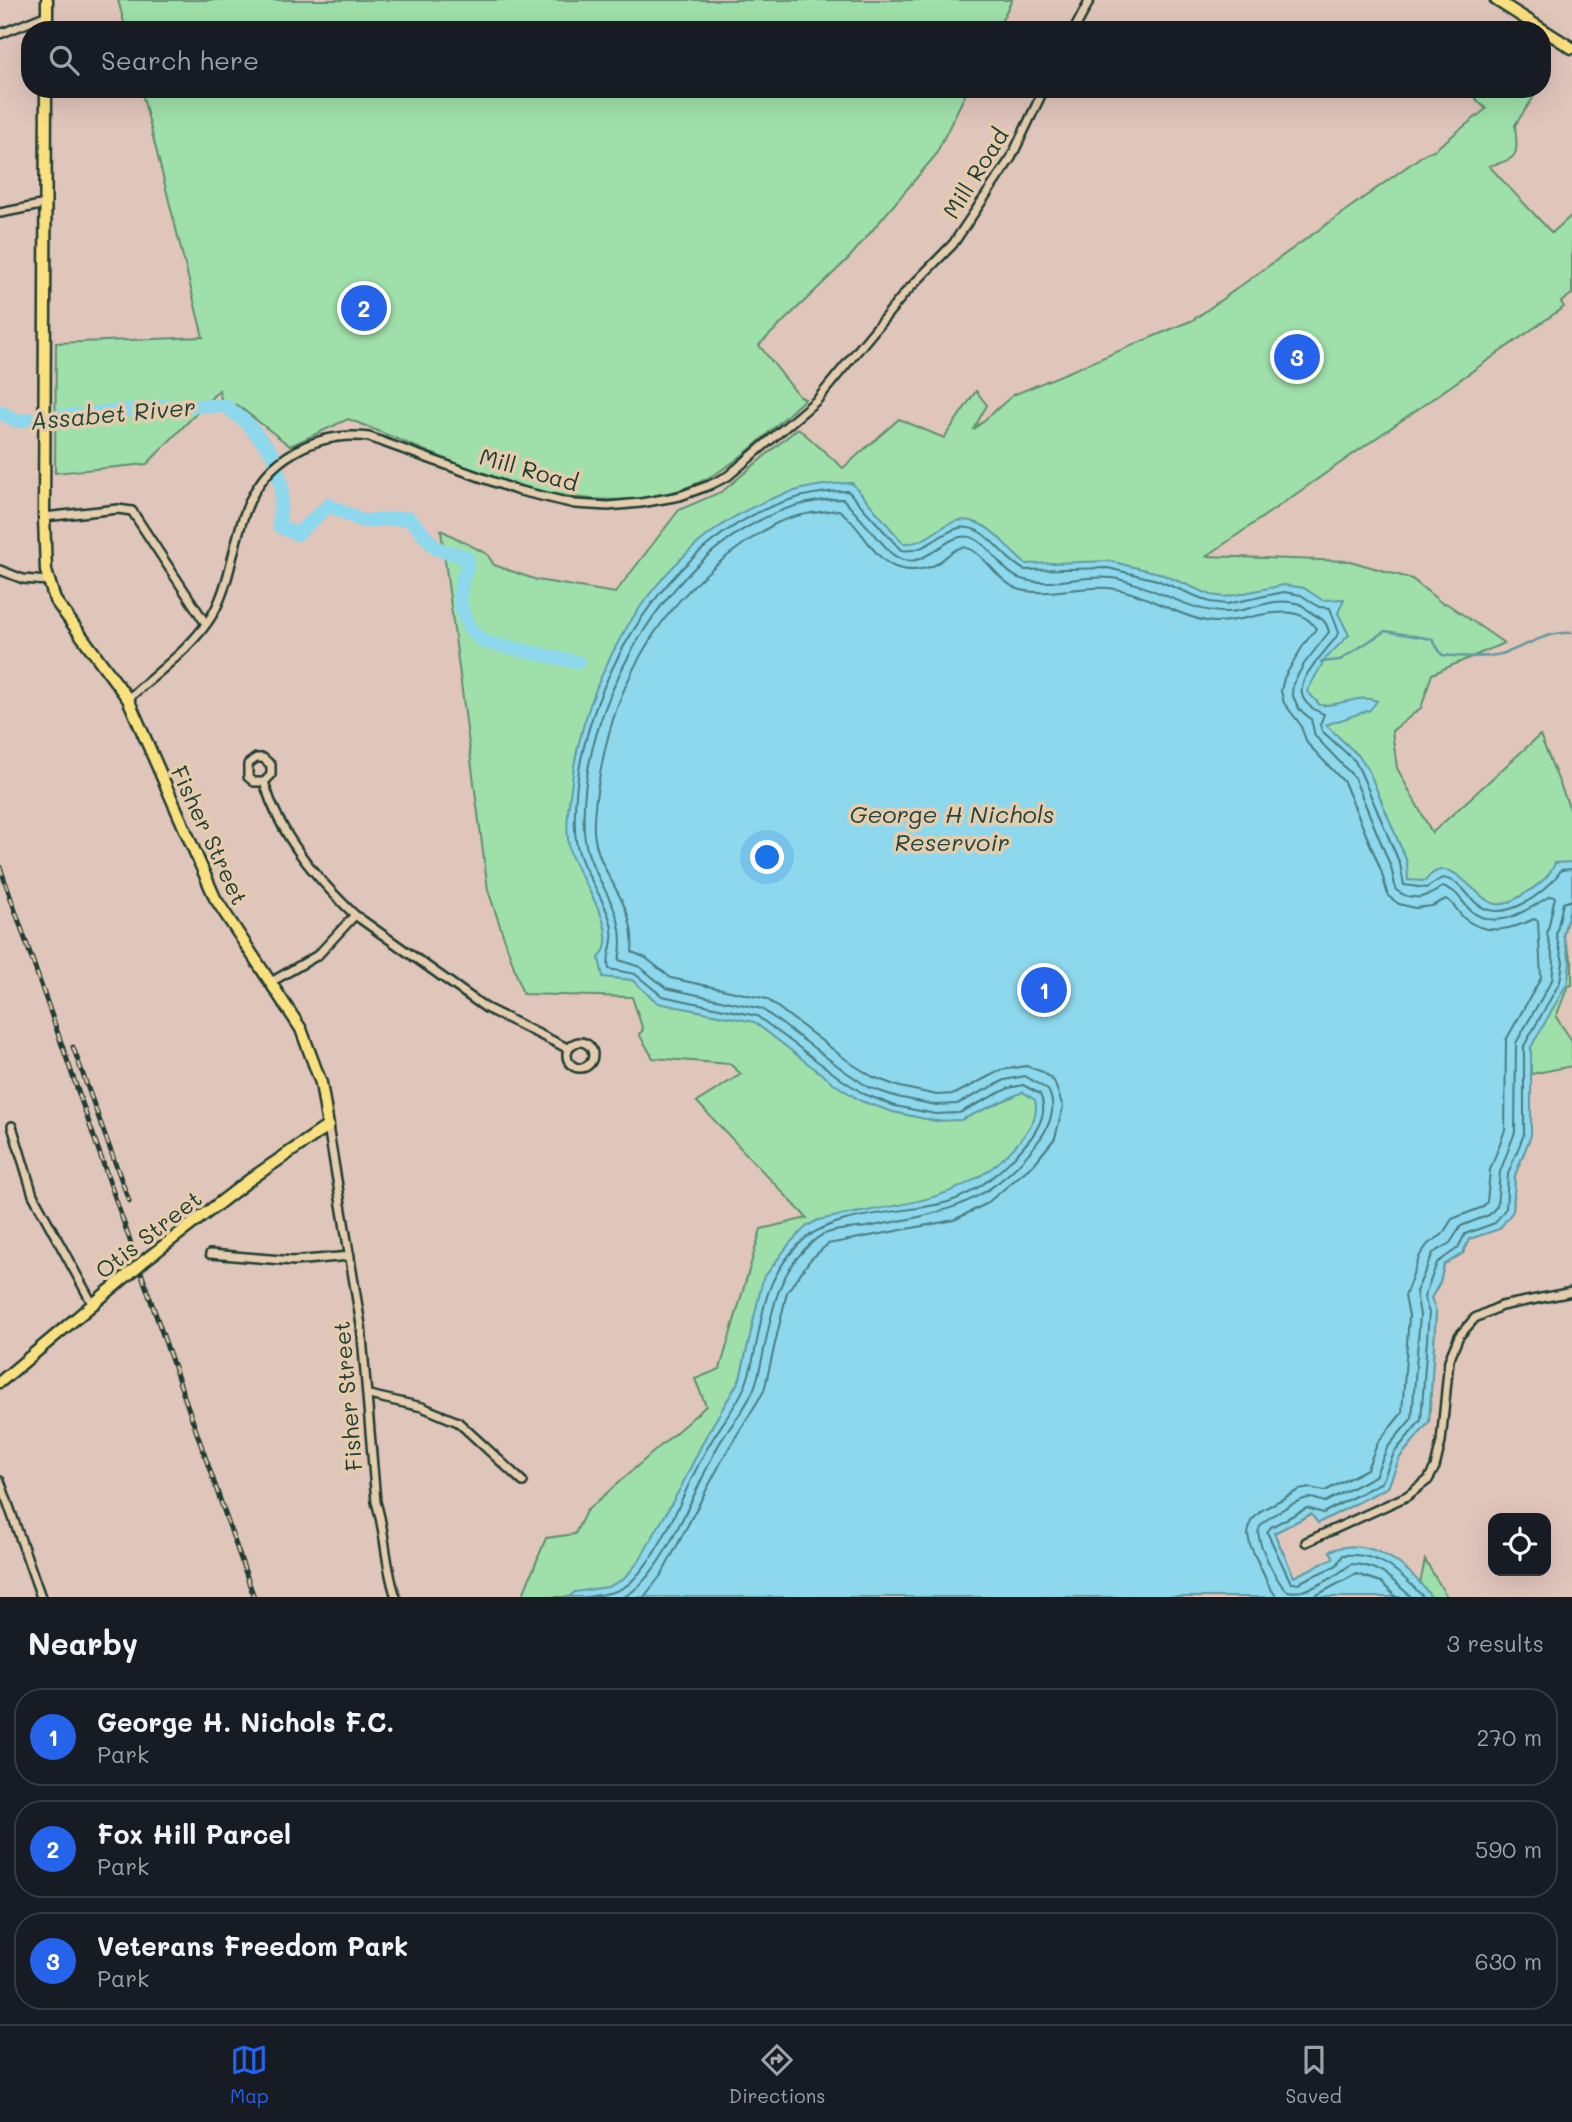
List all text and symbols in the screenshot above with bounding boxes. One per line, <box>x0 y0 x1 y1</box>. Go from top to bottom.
search box <box>21 21 1551 98</box>
icon: search <box>45 41 83 79</box>
text: Search here <box>101 43 259 77</box>
street label: Mill Road <box>935 122 1015 224</box>
pin: 2 <box>341 282 387 334</box>
pin: 3 <box>1274 331 1320 383</box>
water label: Assabet River <box>29 390 197 436</box>
street label: Mill Road <box>476 441 582 497</box>
street label: Fisher Street <box>165 761 255 909</box>
water label: George H Nichols Reservoir <box>850 798 1054 857</box>
your location <box>750 840 784 874</box>
pin: 1 <box>1021 964 1067 1016</box>
street label: Otis Street <box>89 1183 207 1285</box>
street label: Fisher Street <box>326 1320 368 1472</box>
map controls <box>1488 1513 1551 1576</box>
button: locate <box>1488 1513 1551 1576</box>
text: Nearby <box>28 1623 138 1663</box>
text: 3 results <box>1447 1628 1544 1658</box>
text: George H. Nichols F.C. <box>97 1705 394 1739</box>
text: 1 <box>48 1722 58 1752</box>
text: 270 m <box>1477 1722 1542 1752</box>
text: Park <box>97 1739 149 1769</box>
text: Fox Hill Parcel <box>97 1817 291 1851</box>
text: 2 <box>47 1834 59 1864</box>
text: 590 m <box>1475 1834 1542 1864</box>
text: Park <box>97 1851 149 1881</box>
text: Veterans Freedom Park <box>97 1929 408 1963</box>
text: 3 <box>46 1946 60 1976</box>
text: 630 m <box>1475 1946 1542 1976</box>
text: Park <box>97 1963 149 1993</box>
tab: Map <box>230 2041 269 2108</box>
tab: Directions <box>729 2041 825 2108</box>
tab: Saved <box>1286 2041 1342 2108</box>

